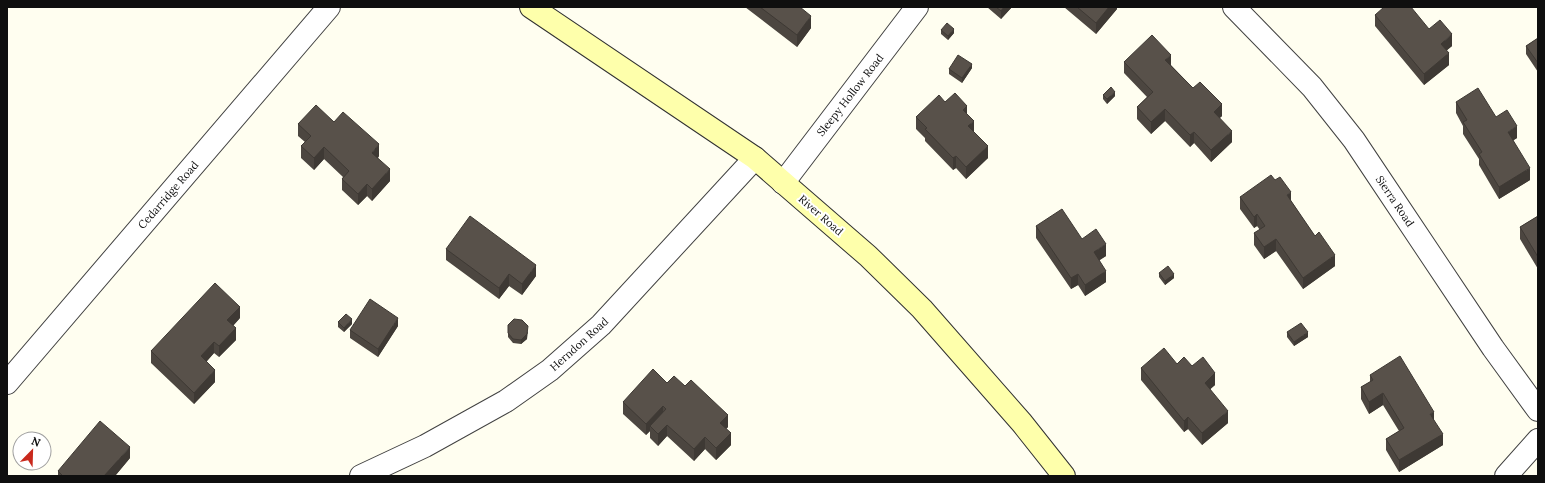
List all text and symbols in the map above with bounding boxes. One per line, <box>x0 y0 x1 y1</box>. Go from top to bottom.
street label: Sleepy Hollow Road <box>814 51 887 139</box>
street label: Cedarridge Road <box>135 158 202 232</box>
street label: Sierra Road <box>1373 173 1417 230</box>
street label: River Road <box>796 192 847 238</box>
street label: Herndon Road <box>547 314 611 374</box>
north arrow <box>12 431 52 471</box>
text: N <box>29 434 43 450</box>

